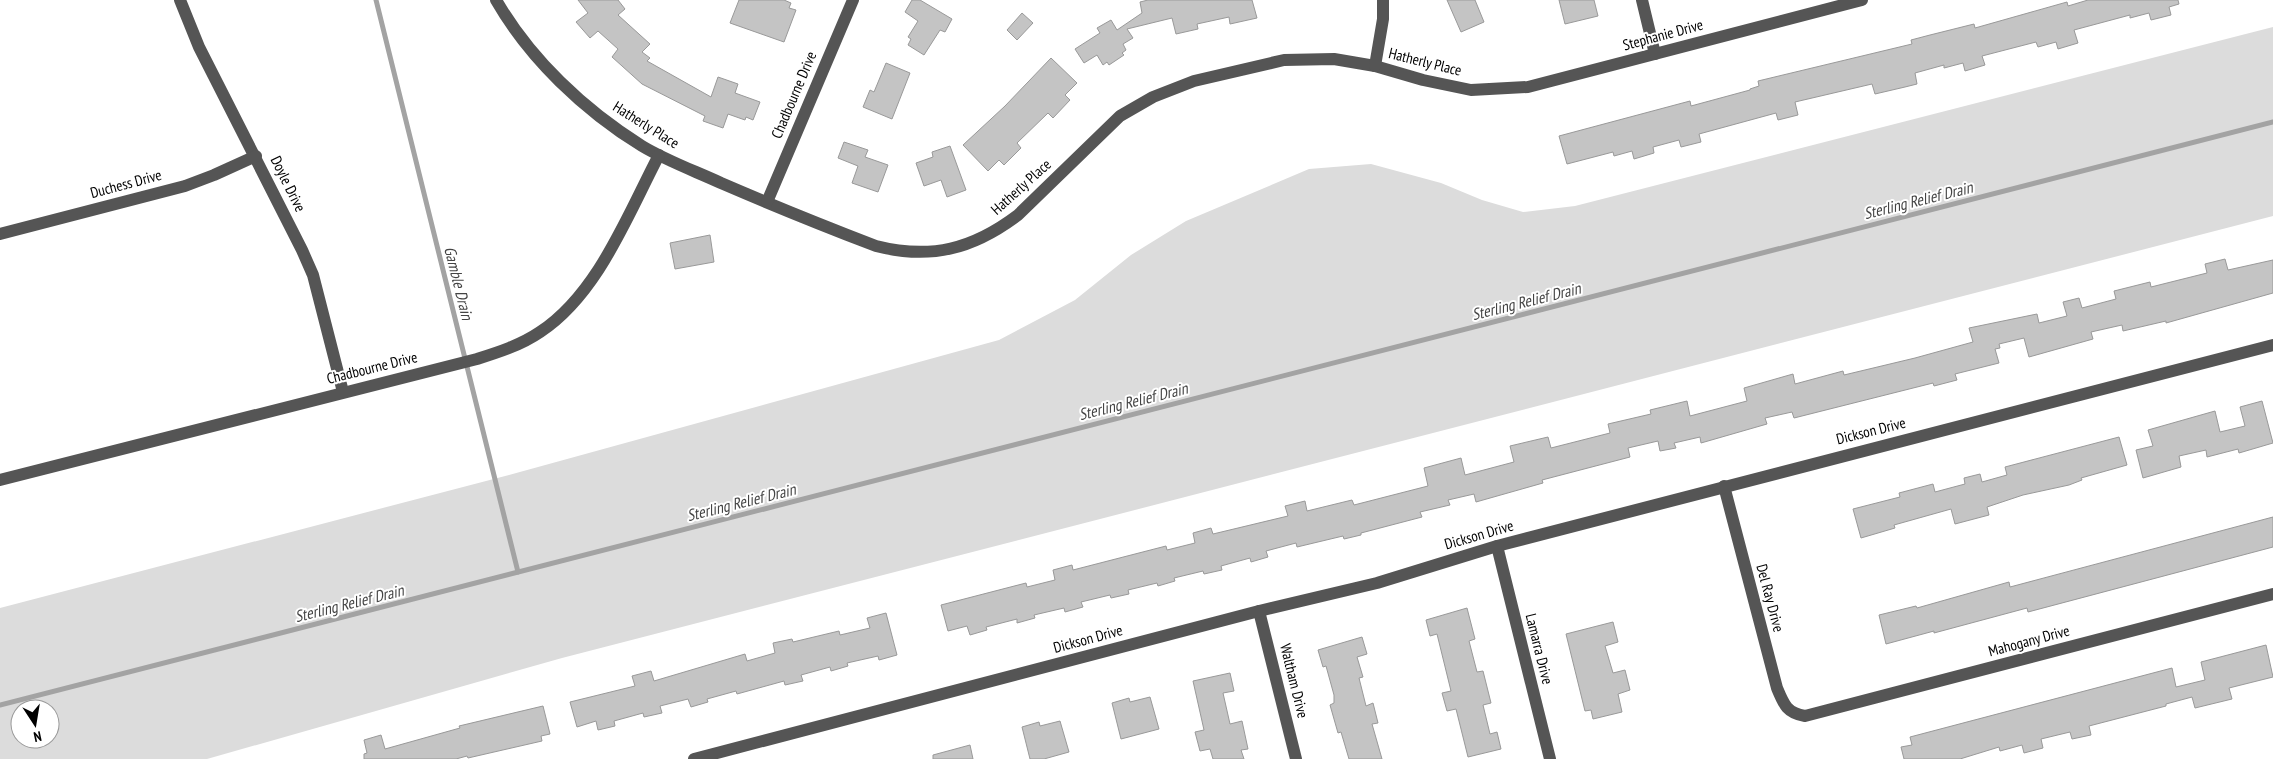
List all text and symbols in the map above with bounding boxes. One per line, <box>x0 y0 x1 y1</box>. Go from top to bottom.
street label: Stephanie Drive <box>1621 15 1705 54</box>
street label: Hatherly Place <box>1387 43 1464 80</box>
street label: Chadbourne Drive <box>767 48 820 141</box>
street label: Hatherly Place <box>610 97 683 152</box>
street label: Doyle Drive <box>267 153 310 215</box>
street label: Hatherly Place <box>987 155 1055 219</box>
street label: Duchess Drive <box>88 165 164 202</box>
water label: Sterling Relief Drain <box>1862 177 1975 223</box>
water label: Gamble Drain <box>440 244 478 323</box>
water label: Sterling Relief Drain <box>1470 278 1583 324</box>
street label: Chadbourne Drive <box>325 347 419 388</box>
water label: Sterling Relief Drain <box>1077 378 1190 424</box>
street label: Dickson Drive <box>1834 413 1908 448</box>
water label: Sterling Relief Drain <box>685 479 798 525</box>
street label: Dickson Drive <box>1442 516 1516 553</box>
street label: Del Ray Drive <box>1752 562 1789 634</box>
water label: Sterling Relief Drain <box>293 580 406 626</box>
street label: Lamarra Drive <box>1522 611 1557 686</box>
street label: Dickson Drive <box>1051 620 1125 657</box>
street label: Mahogany Drive <box>1986 621 2072 660</box>
street label: Waltham Drive <box>1276 642 1313 720</box>
north arrow <box>10 699 60 749</box>
text: N <box>32 727 43 746</box>

